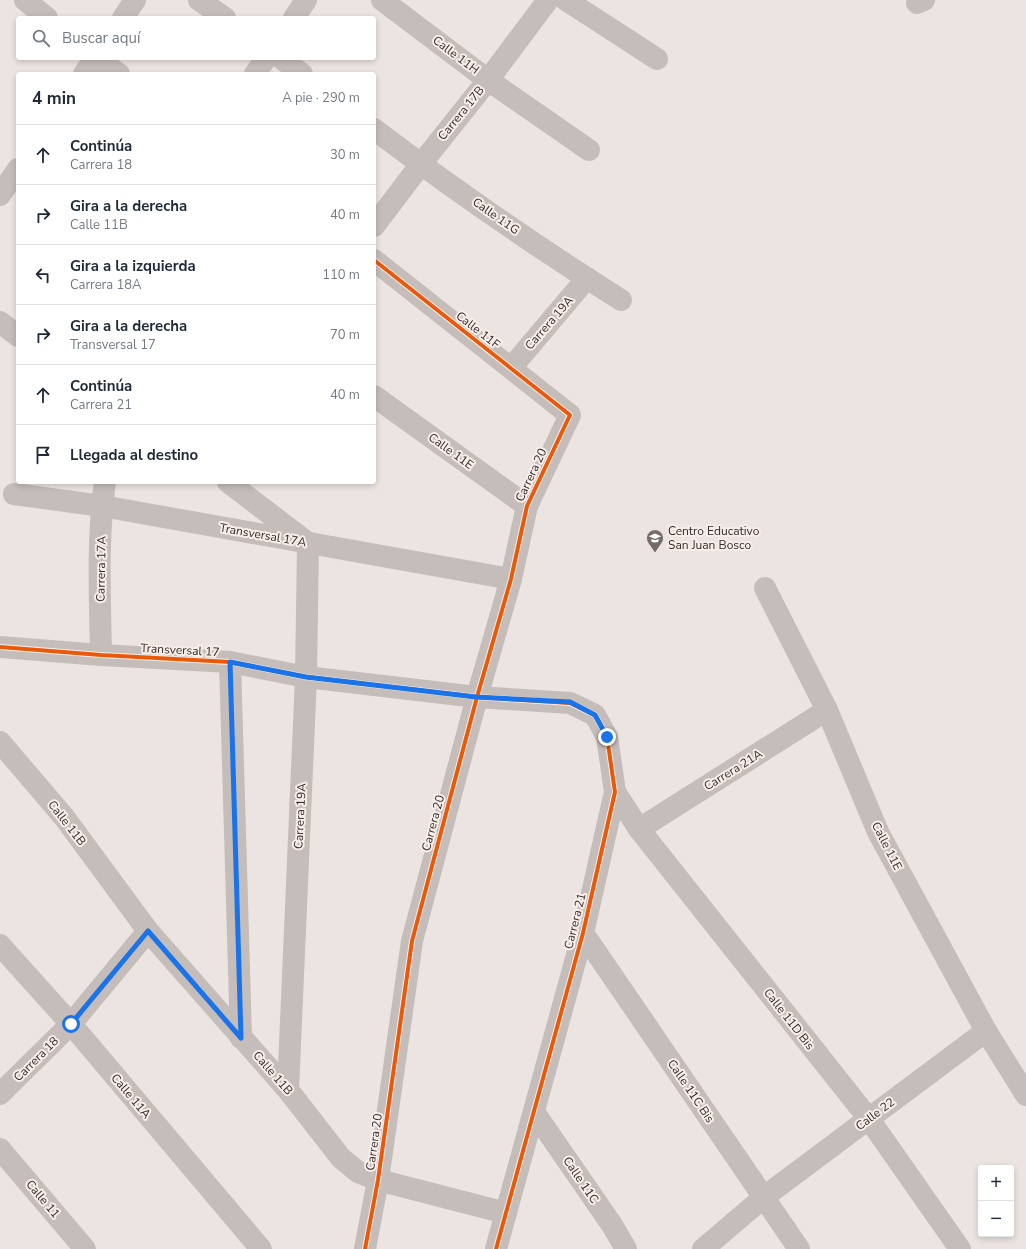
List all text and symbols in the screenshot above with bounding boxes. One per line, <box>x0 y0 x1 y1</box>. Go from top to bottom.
search box <box>16 16 376 60</box>
icon: search <box>30 27 52 49</box>
text: Buscar aquí <box>62 28 140 48</box>
street label: Calle 11H <box>430 32 482 78</box>
street label: Carrera 17B <box>434 83 488 143</box>
text: 4 min <box>32 87 76 110</box>
text: A pie · 290 m <box>282 89 360 107</box>
text: Continúa <box>70 136 132 156</box>
icon: ahead <box>32 144 54 166</box>
text: 30 m <box>330 146 360 164</box>
text: Carrera 18 <box>70 156 132 174</box>
street label: Calle 11G <box>469 194 523 238</box>
text: Gira a la derecha <box>70 196 187 216</box>
icon: right <box>32 204 54 226</box>
text: 40 m <box>330 206 360 224</box>
text: Calle 11B <box>70 216 128 234</box>
text: Gira a la izquierda <box>70 256 196 276</box>
icon: left <box>32 264 54 286</box>
text: 110 m <box>322 266 360 284</box>
text: Carrera 18A <box>70 276 141 294</box>
street label: Carrera 19A <box>521 293 577 353</box>
street label: Calle 11F <box>453 308 504 352</box>
text: Gira a la derecha <box>70 316 187 336</box>
icon: right <box>32 324 54 346</box>
text: 70 m <box>330 326 360 344</box>
text: Transversal 17 <box>70 336 156 354</box>
text: Continúa <box>70 376 132 396</box>
icon: ahead <box>32 384 54 406</box>
text: 40 m <box>330 386 360 404</box>
text: Carrera 21 <box>70 396 132 414</box>
street label: Calle 11E <box>425 429 477 473</box>
icon: arrive <box>32 444 54 466</box>
text: Llegada al destino <box>70 445 198 465</box>
street label: Carrera 20 <box>512 446 550 504</box>
street label: Transversal 17A <box>218 519 308 551</box>
place label: Centro Educativo San Juan Bosco <box>668 523 760 553</box>
school or university icon: Centro Educativo San Juan Bosco <box>645 528 665 553</box>
street label: Carrera 17A <box>92 536 110 602</box>
street label: Transversal 17 <box>140 640 220 660</box>
route end <box>598 728 616 746</box>
street label: Carrera 21A <box>701 746 765 794</box>
street label: Carrera 19A <box>290 782 310 849</box>
street label: Carrera 20 <box>418 793 448 853</box>
street label: Calle 11B <box>44 797 90 849</box>
street label: Calle 11E <box>868 819 906 873</box>
street label: Carrera 21 <box>560 891 590 951</box>
street label: Calle 11D Bis <box>760 985 818 1053</box>
route start <box>62 1015 80 1033</box>
street label: Carrera 18 <box>10 1033 62 1085</box>
street label: Calle 11B <box>249 1048 297 1098</box>
street label: Calle 11C Bis <box>664 1056 718 1126</box>
street label: Calle 11A <box>108 1070 155 1122</box>
street label: Calle 22 <box>852 1094 898 1134</box>
street label: Carrera 20 <box>362 1113 386 1171</box>
street label: Calle 11C <box>559 1153 603 1207</box>
map controls <box>978 1165 1014 1237</box>
button: + <box>978 1165 1014 1201</box>
street label: Calle 11 <box>22 1177 64 1221</box>
button: − <box>978 1201 1014 1237</box>

